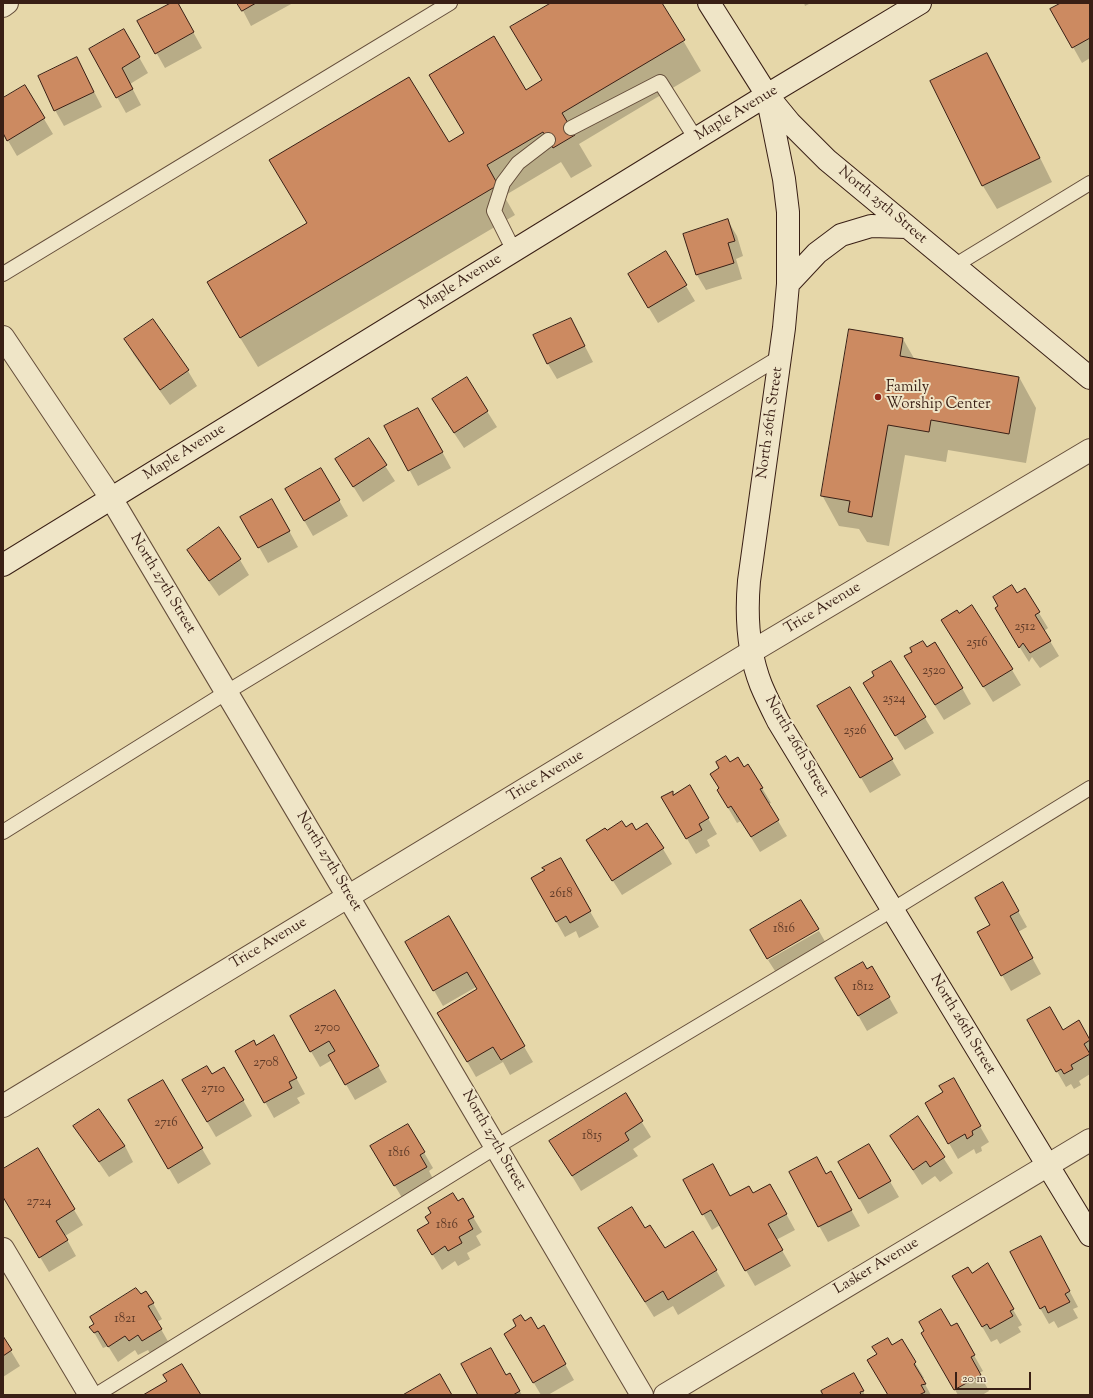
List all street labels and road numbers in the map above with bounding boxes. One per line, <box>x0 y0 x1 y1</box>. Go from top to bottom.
street label: Maple Avenue <box>692 82 782 146</box>
street label: North 25th Street <box>834 164 930 248</box>
street label: Maple Avenue <box>417 251 505 315</box>
street label: North 26th Street <box>754 366 788 480</box>
street label: Maple Avenue <box>141 421 229 485</box>
street label: North 27th Street <box>125 531 199 637</box>
street label: Trice Avenue <box>781 579 865 639</box>
street label: North 26th Street <box>760 694 832 800</box>
street label: Trice Avenue <box>504 747 588 807</box>
street label: North 27th Street <box>291 809 365 915</box>
street label: Trice Avenue <box>227 914 311 974</box>
street label: North 26th Street <box>925 972 999 1078</box>
street label: North 27th Street <box>457 1088 529 1194</box>
street label: Lasker Avenue <box>831 1235 923 1299</box>

